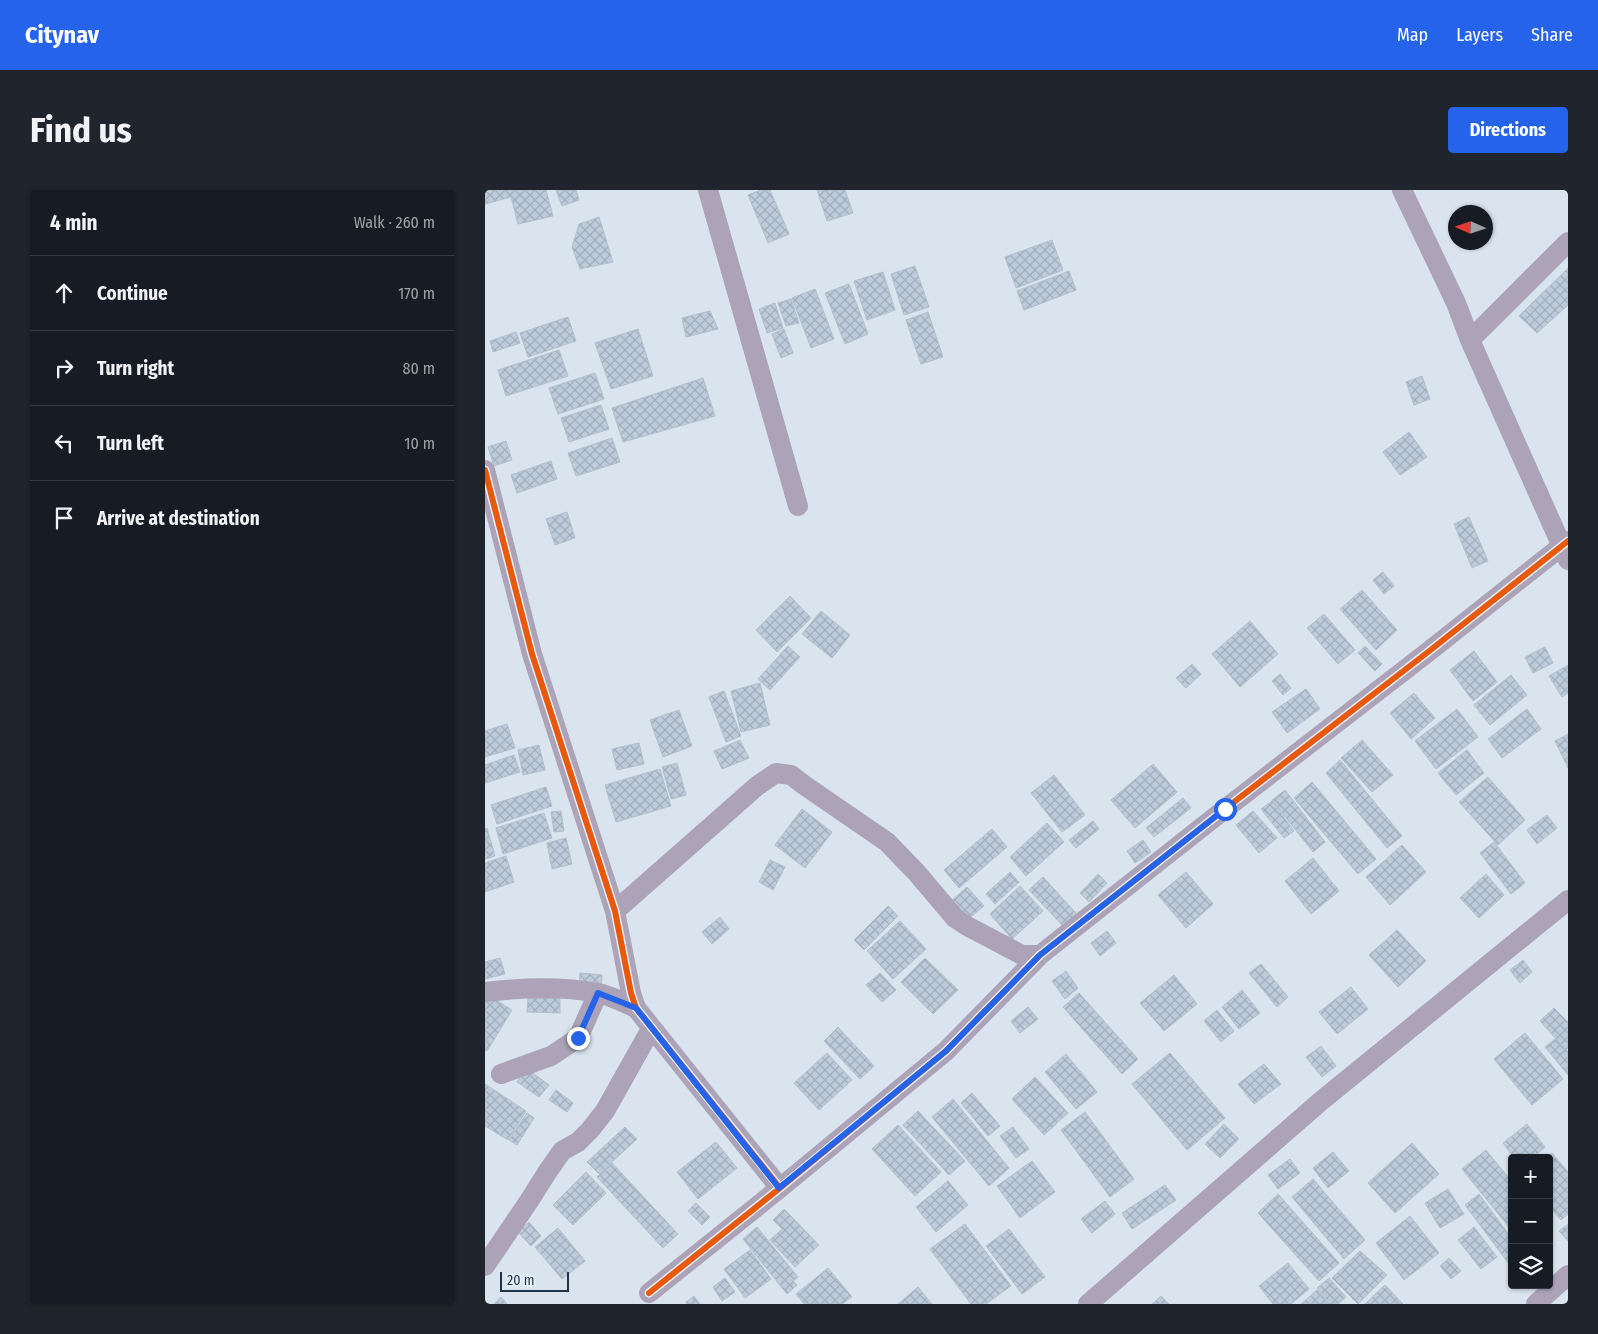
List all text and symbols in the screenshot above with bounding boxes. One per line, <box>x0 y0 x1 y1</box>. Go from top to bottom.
text: Citynav <box>25 21 99 49</box>
text: Map <box>1397 24 1428 46</box>
text: Layers <box>1456 24 1503 46</box>
text: Share <box>1531 24 1573 46</box>
button: Directions <box>1448 107 1568 153</box>
text: Find us <box>30 109 132 151</box>
north arrow <box>1448 205 1493 250</box>
text: 4 min <box>50 210 98 236</box>
text: Walk · 260 m <box>354 213 435 232</box>
icon: ahead <box>50 279 78 307</box>
text: Continue <box>97 282 168 305</box>
text: 170 m <box>398 284 435 303</box>
icon: right <box>50 354 78 382</box>
text: Turn right <box>97 357 174 380</box>
text: 80 m <box>403 359 435 378</box>
icon: left <box>50 429 78 457</box>
text: Turn left <box>97 432 164 455</box>
text: 10 m <box>404 434 435 453</box>
icon: arrive <box>50 504 78 532</box>
text: Arrive at destination <box>97 507 260 530</box>
route start <box>1214 798 1237 821</box>
route end <box>567 1027 590 1050</box>
map controls <box>1508 1154 1553 1289</box>
button: + <box>1508 1154 1553 1199</box>
button: − <box>1508 1199 1553 1244</box>
button: layers <box>1508 1244 1553 1289</box>
scale bar <box>500 1269 569 1292</box>
text: 20 m <box>507 1272 535 1289</box>

